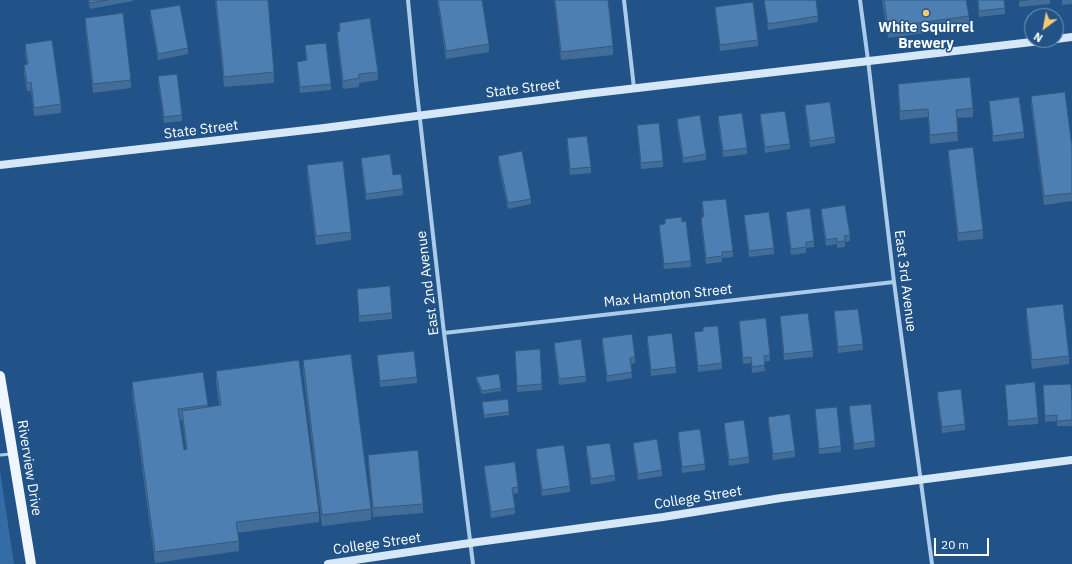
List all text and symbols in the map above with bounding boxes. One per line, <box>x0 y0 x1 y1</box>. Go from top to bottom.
marker: White Squirrel Brewery <box>921 8 931 18</box>
north arrow <box>1024 8 1064 48</box>
place label: White Squirrel Brewery <box>878 20 974 52</box>
text: N <box>1031 29 1045 45</box>
street label: State Street <box>485 76 561 102</box>
street label: State Street <box>163 117 239 143</box>
street label: East 3rd Avenue <box>890 229 920 333</box>
street label: East 2nd Avenue <box>413 230 443 336</box>
street label: Max Hampton Street <box>603 281 733 311</box>
street label: Riverview Drive <box>13 419 45 517</box>
street label: College Street <box>653 483 743 513</box>
street label: College Street <box>332 530 422 558</box>
scale bar <box>936 530 991 556</box>
text: 20 m <box>941 537 969 552</box>

